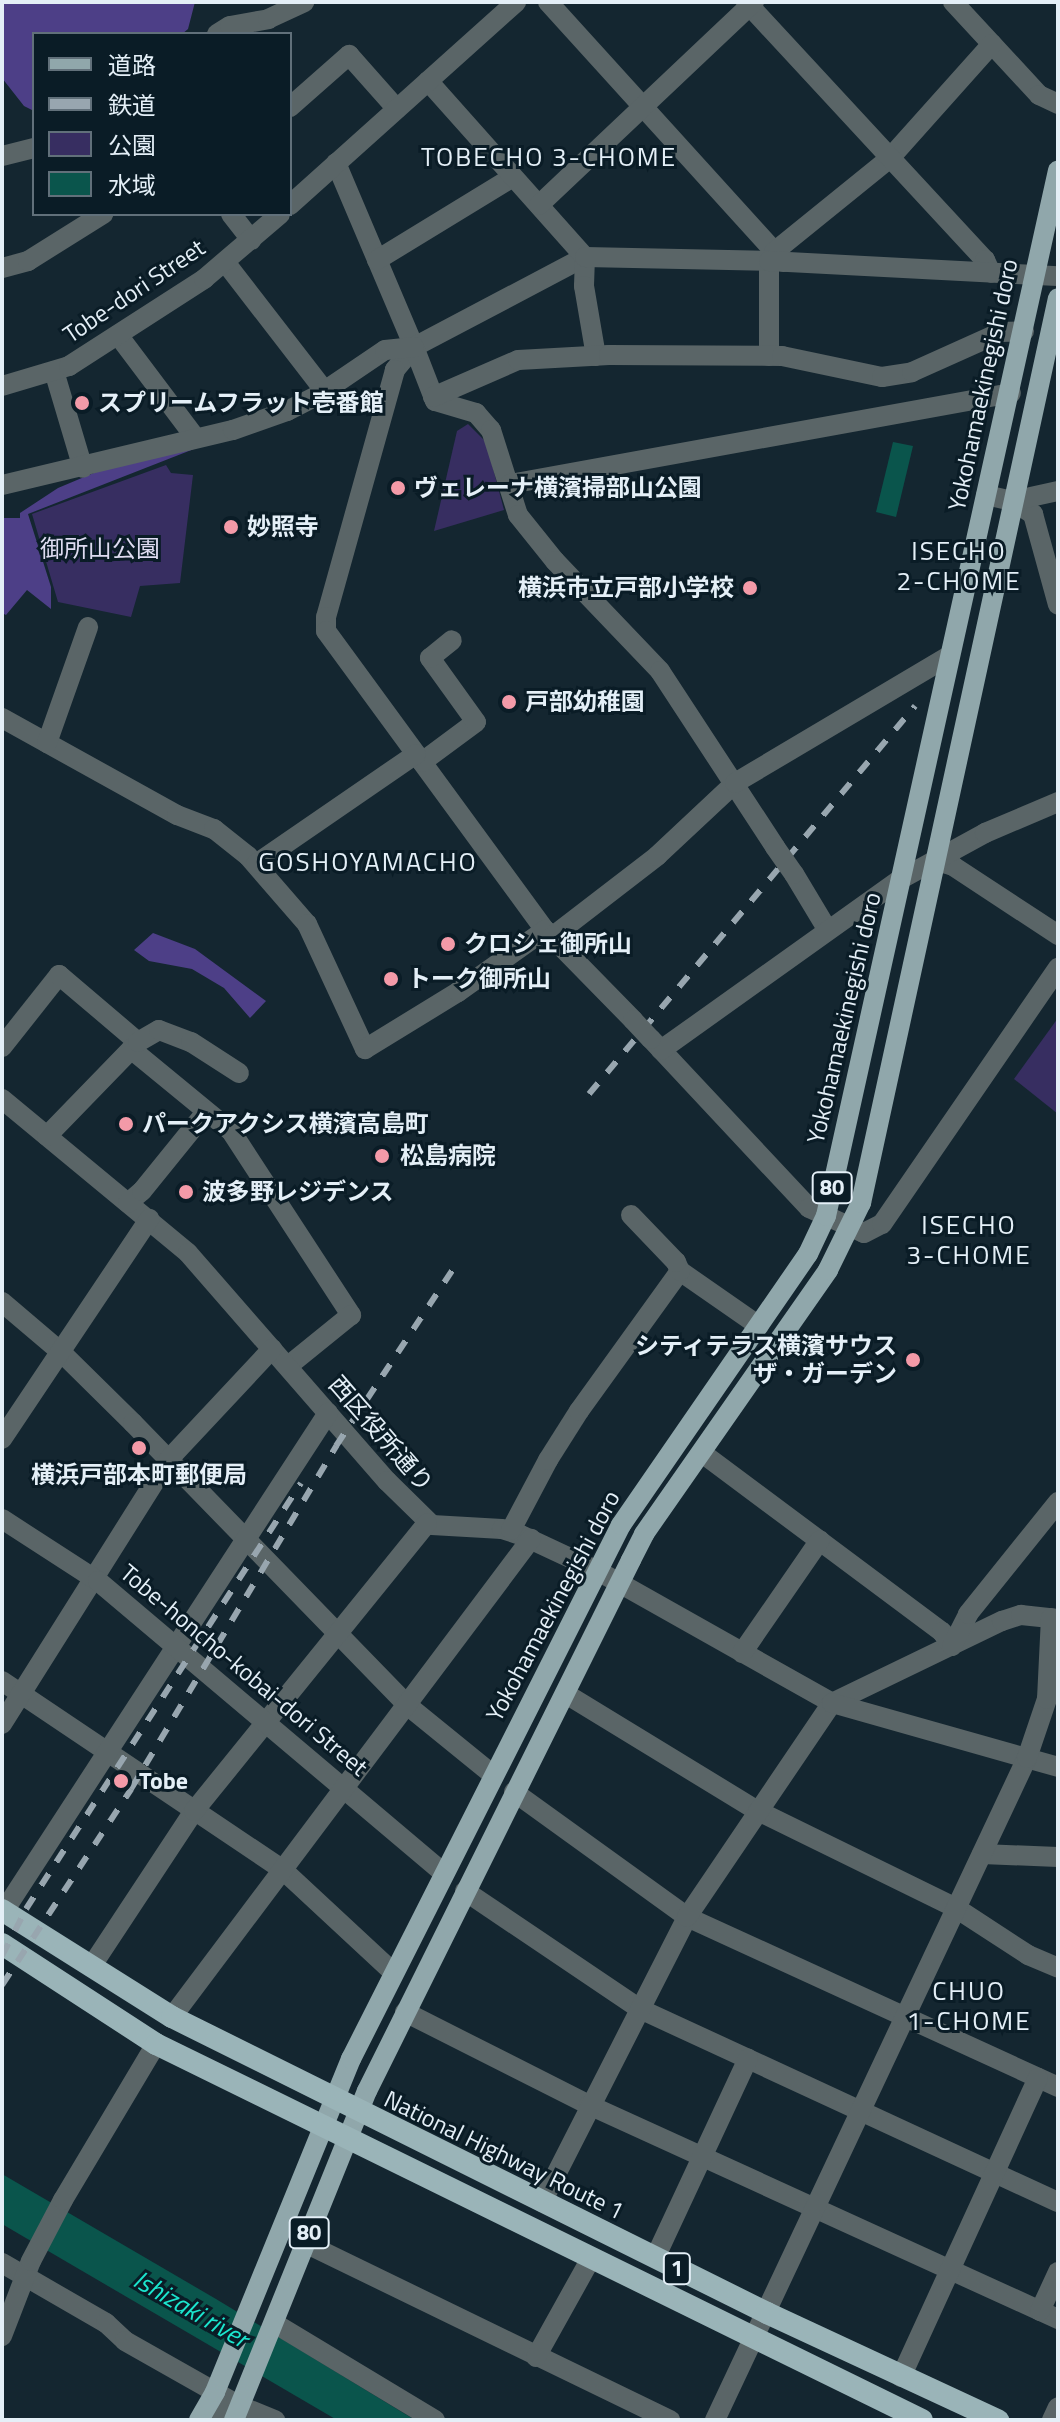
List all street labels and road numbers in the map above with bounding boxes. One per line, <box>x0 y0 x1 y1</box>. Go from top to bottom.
street label: Tobe-dori Street <box>58 233 210 349</box>
street label: Yokohamaekinegishi doro <box>942 256 1024 514</box>
street label: Yokohamaekinegishi doro <box>801 890 887 1146</box>
road number: 80 <box>810 1170 854 1206</box>
street label: 西区役所通り <box>323 1370 439 1498</box>
street label: Yokohamaekinegishi doro <box>480 1486 626 1726</box>
street label: Tobe-honcho-kobai-dori Street <box>115 1558 373 1782</box>
street label: National Highway Route 1 <box>379 2084 629 2226</box>
road number: 80 <box>287 2215 331 2251</box>
road number: 1 <box>661 2251 693 2287</box>

